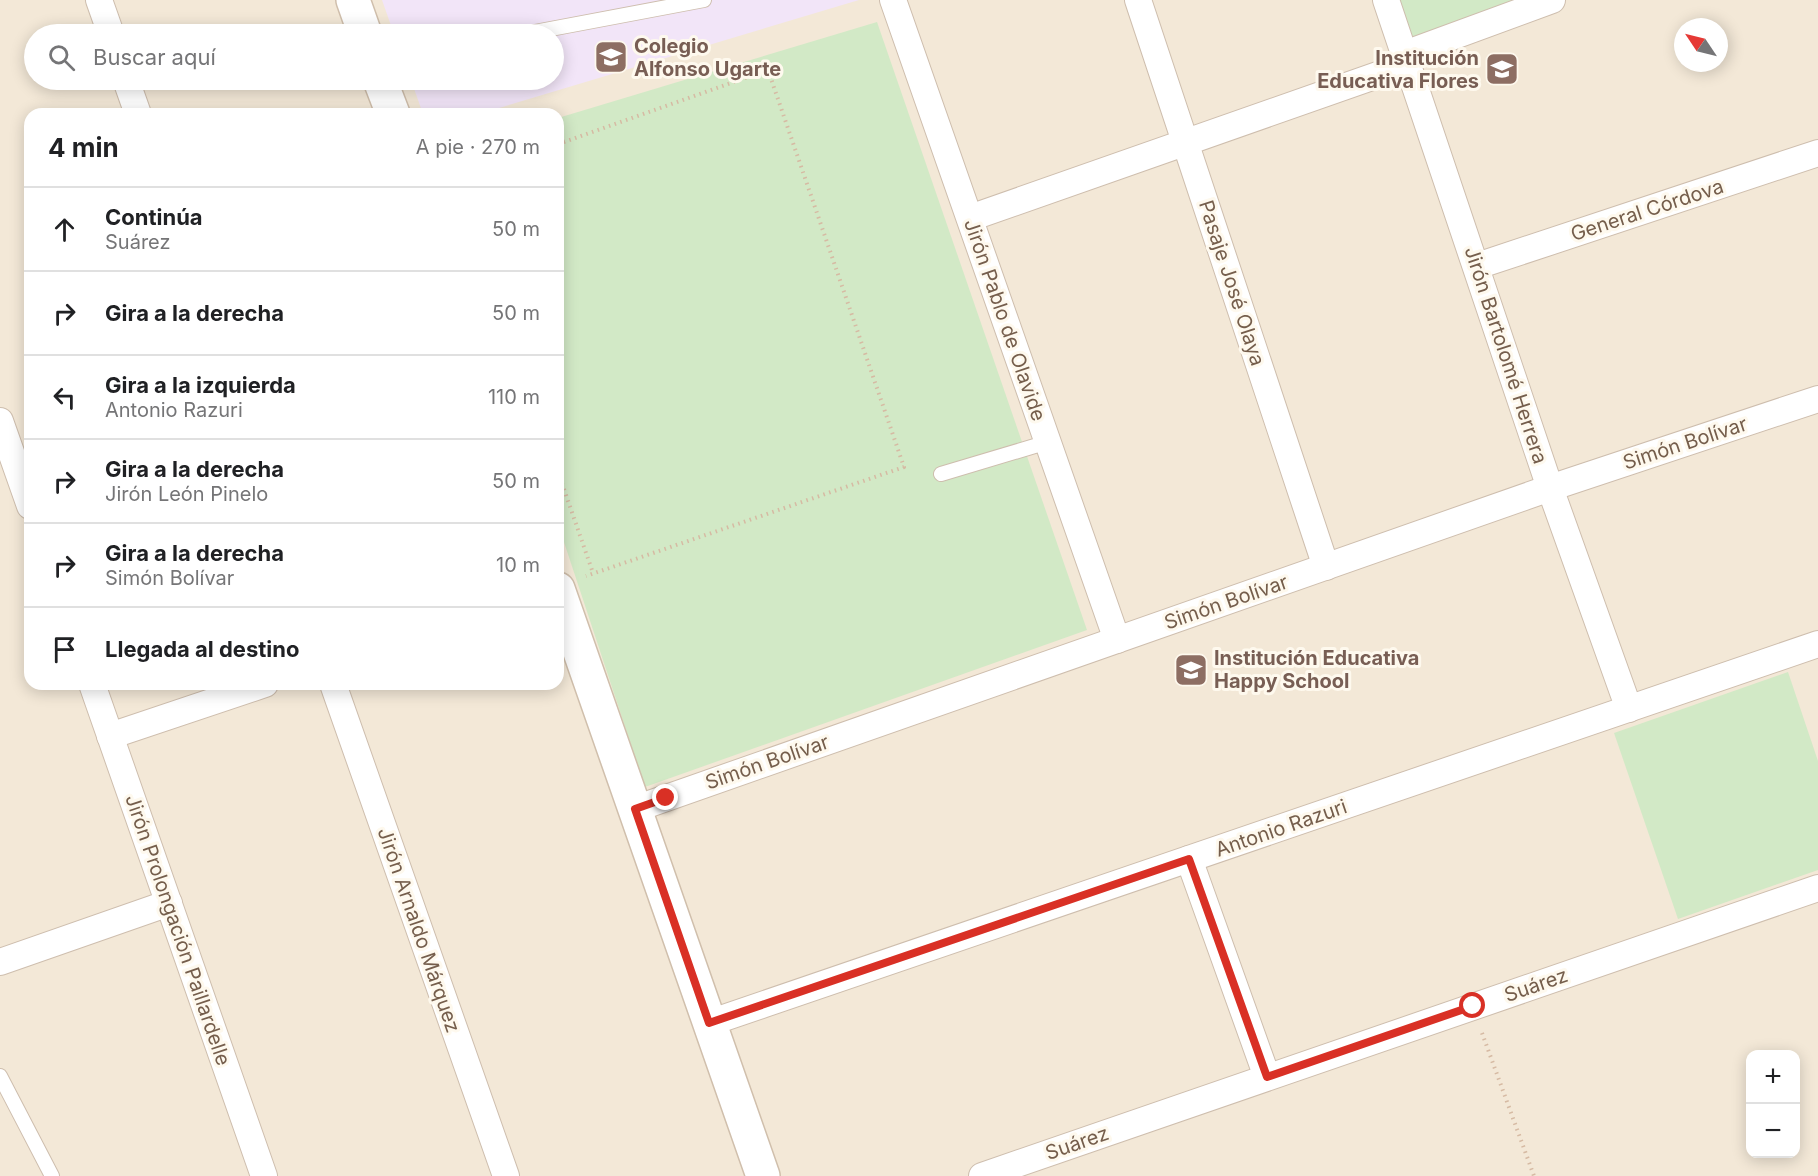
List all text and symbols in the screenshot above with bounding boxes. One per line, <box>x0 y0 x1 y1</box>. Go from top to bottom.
north arrow <box>1674 18 1728 72</box>
search box <box>24 24 564 90</box>
place label: Colegio Alfonso Ugarte <box>634 34 781 81</box>
school or university icon: Colegio Alfonso Ugarte <box>593 39 629 75</box>
icon: search <box>45 41 78 74</box>
text: Buscar aquí <box>93 44 216 70</box>
place label: Institución Educativa Flores <box>1317 46 1479 93</box>
school or university icon: Institución Educativa Flores <box>1484 51 1520 87</box>
text: 4 min <box>48 132 119 163</box>
text: A pie · 270 m <box>416 135 540 159</box>
street label: General Córdova <box>1568 174 1726 246</box>
street label: Pasaje José Olaya <box>1194 197 1270 369</box>
text: Continúa <box>105 204 203 230</box>
icon: ahead <box>48 213 81 246</box>
street label: Jirón Pablo de Olavide <box>959 216 1051 424</box>
text: 50 m <box>492 217 540 241</box>
text: Suárez <box>105 230 171 254</box>
street label: Jirón Bartolomé Herrera <box>1460 243 1552 467</box>
icon: right <box>48 297 81 330</box>
text: Gira a la derecha <box>105 300 284 326</box>
text: 50 m <box>492 301 540 325</box>
text: Gira a la izquierda <box>105 372 296 398</box>
icon: left <box>48 381 81 414</box>
text: 110 m <box>488 385 540 409</box>
text: Antonio Razuri <box>105 398 243 422</box>
street label: Simón Bolívar <box>1620 411 1751 474</box>
text: Gira a la derecha <box>105 456 284 482</box>
icon: right <box>48 465 81 498</box>
text: 50 m <box>492 469 540 493</box>
text: Jirón León Pinelo <box>105 482 268 506</box>
text: Gira a la derecha <box>105 540 284 566</box>
icon: right <box>48 549 81 582</box>
text: 10 m <box>496 553 540 577</box>
text: Simón Bolívar <box>105 566 234 590</box>
street label: Simón Bolívar <box>1161 569 1291 634</box>
icon: arrive <box>48 633 81 666</box>
text: Llegada al destino <box>105 636 299 662</box>
place label: Institución Educativa Happy School <box>1214 646 1419 693</box>
school or university icon: Institución Educativa Happy School <box>1173 652 1209 688</box>
street label: Simón Bolívar <box>702 729 832 794</box>
route end <box>652 784 678 810</box>
street label: Jirón Prolongación Paillardelle <box>120 791 236 1069</box>
street label: Antonio Razuri <box>1212 794 1350 862</box>
street label: Jirón Arnaldo Márquez <box>373 824 465 1036</box>
street label: Suárez <box>1501 963 1571 1007</box>
route start <box>1459 992 1485 1018</box>
map controls <box>1746 1050 1800 1158</box>
button: + <box>1746 1050 1800 1104</box>
button: − <box>1746 1104 1800 1158</box>
street label: Suárez <box>1042 1121 1112 1165</box>

